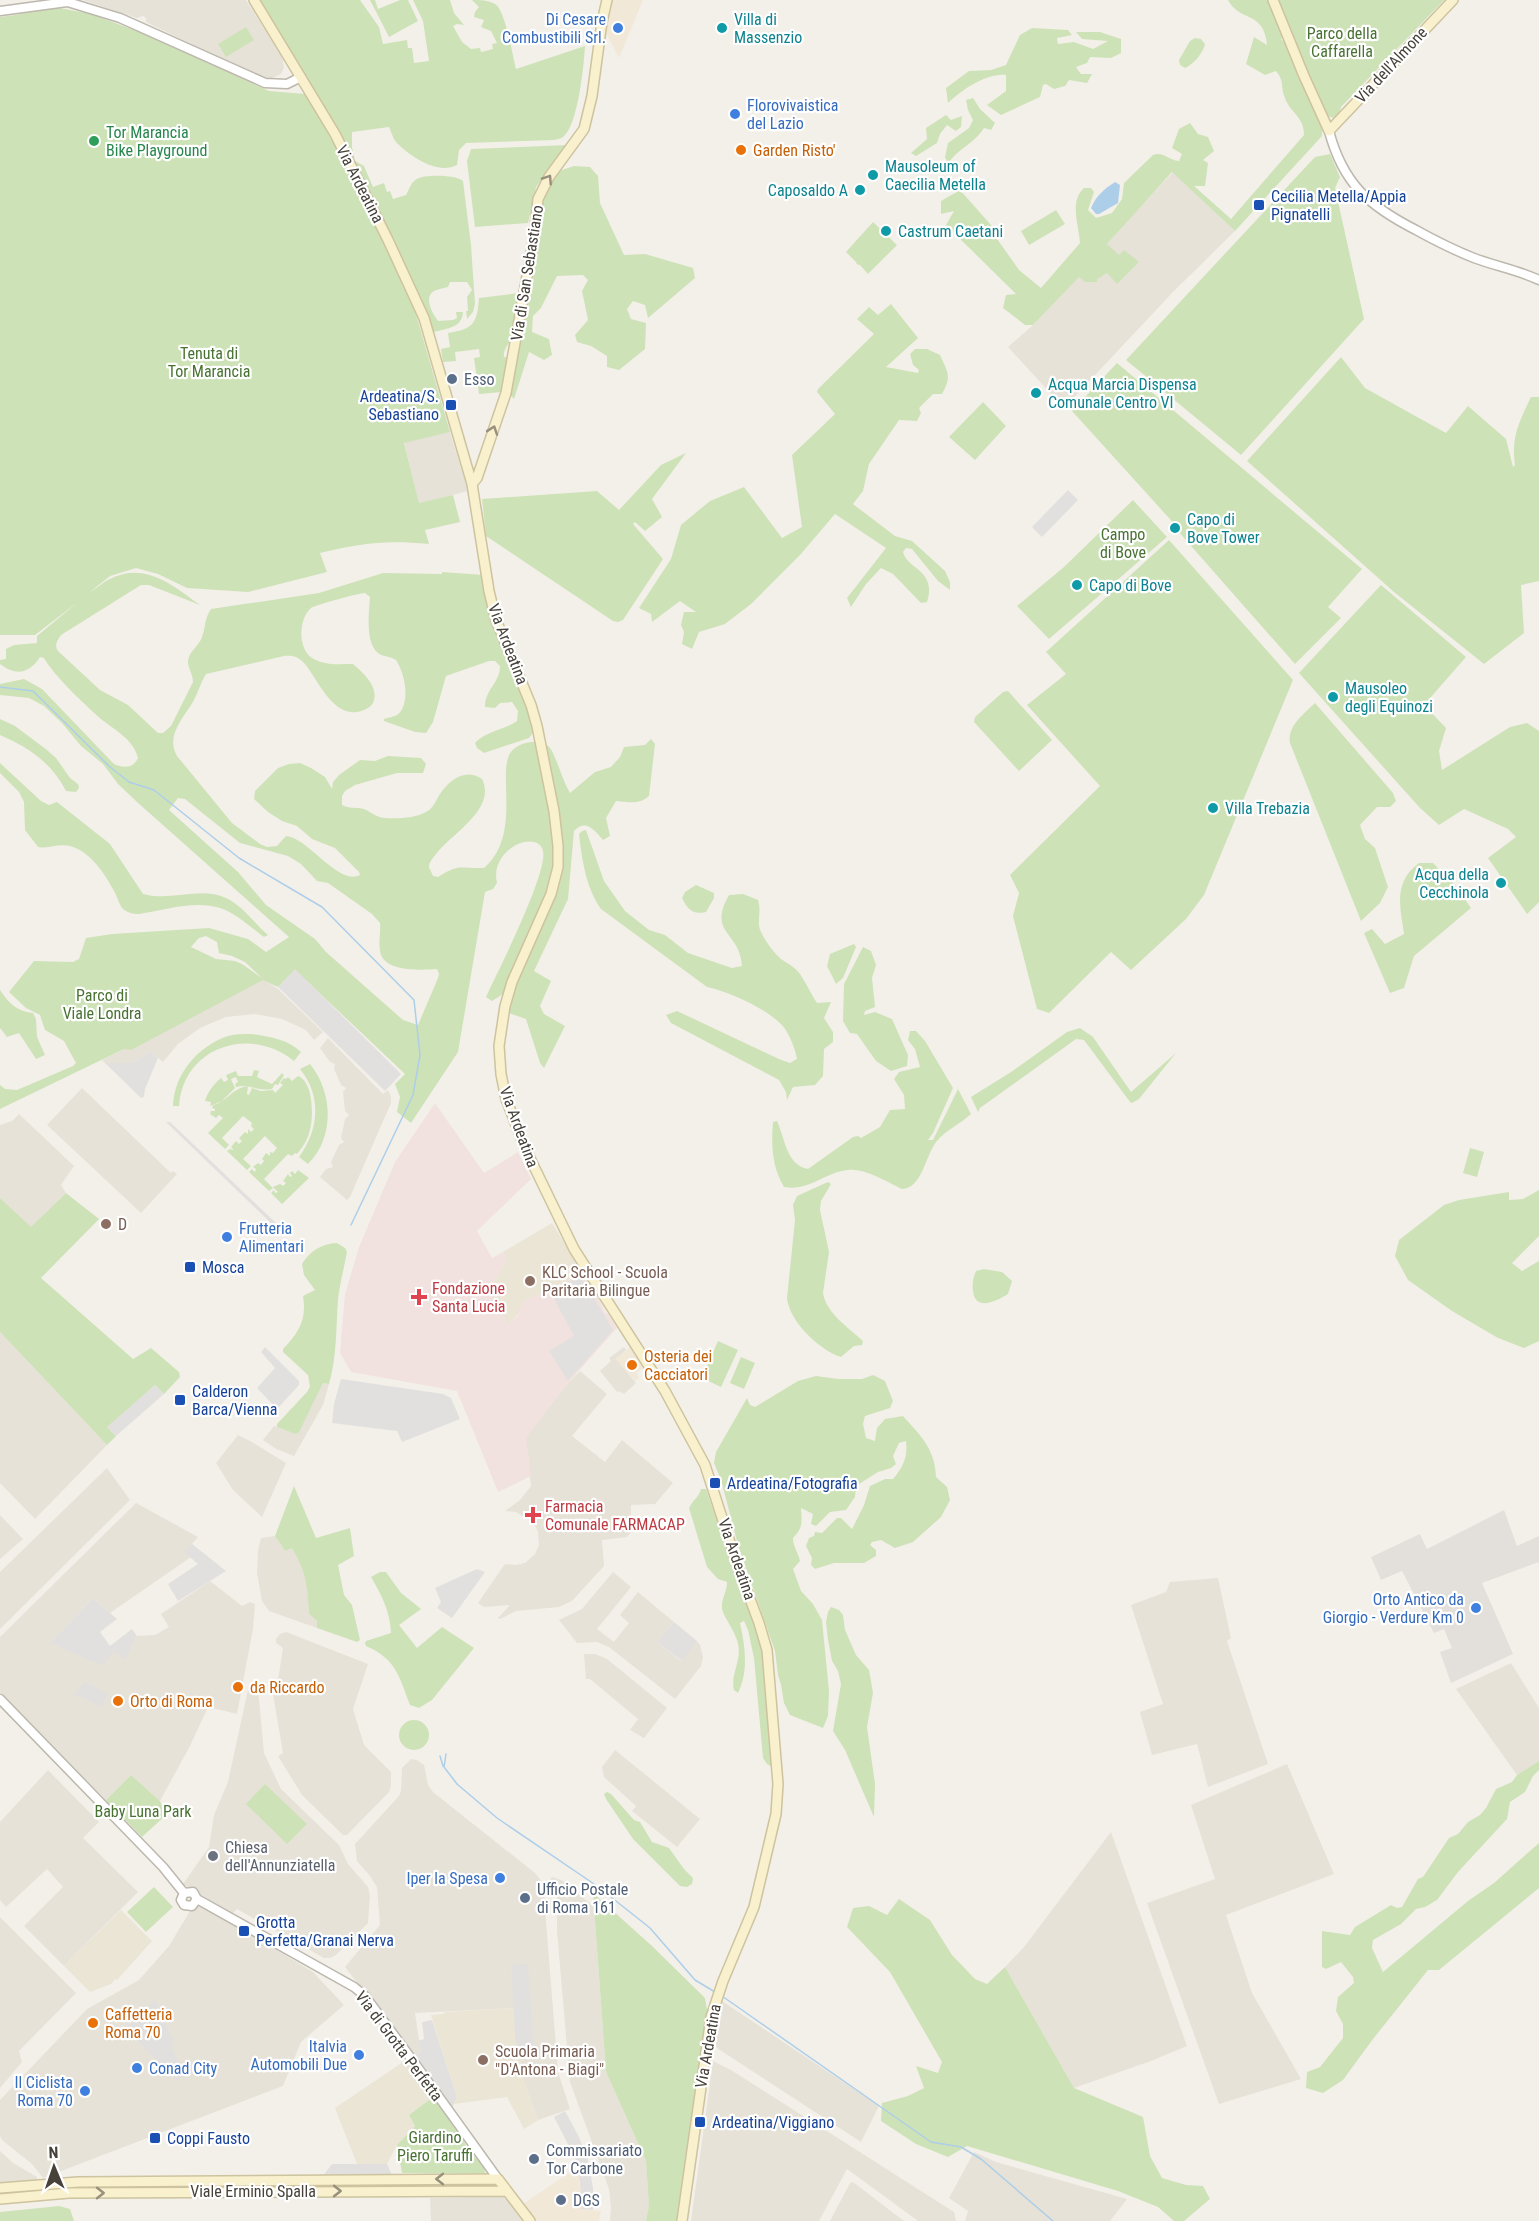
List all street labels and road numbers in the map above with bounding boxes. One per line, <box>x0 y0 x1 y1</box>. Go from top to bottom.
street label: Via dell'Almone <box>1351 23 1431 107</box>
street label: Via Ardeatina <box>332 142 388 226</box>
street label: Via di San Sebastiano <box>507 204 547 342</box>
street label: Via Ardeatina <box>484 601 532 687</box>
street label: Via Ardeatina <box>496 1084 542 1170</box>
street label: Via Ardeatina <box>714 1516 760 1602</box>
street label: Via di Grotta Perfetta <box>351 1987 447 2105</box>
street label: Via Ardeatina <box>691 2003 725 2089</box>
street label: Viale Erminio Spalla <box>190 2182 316 2201</box>

